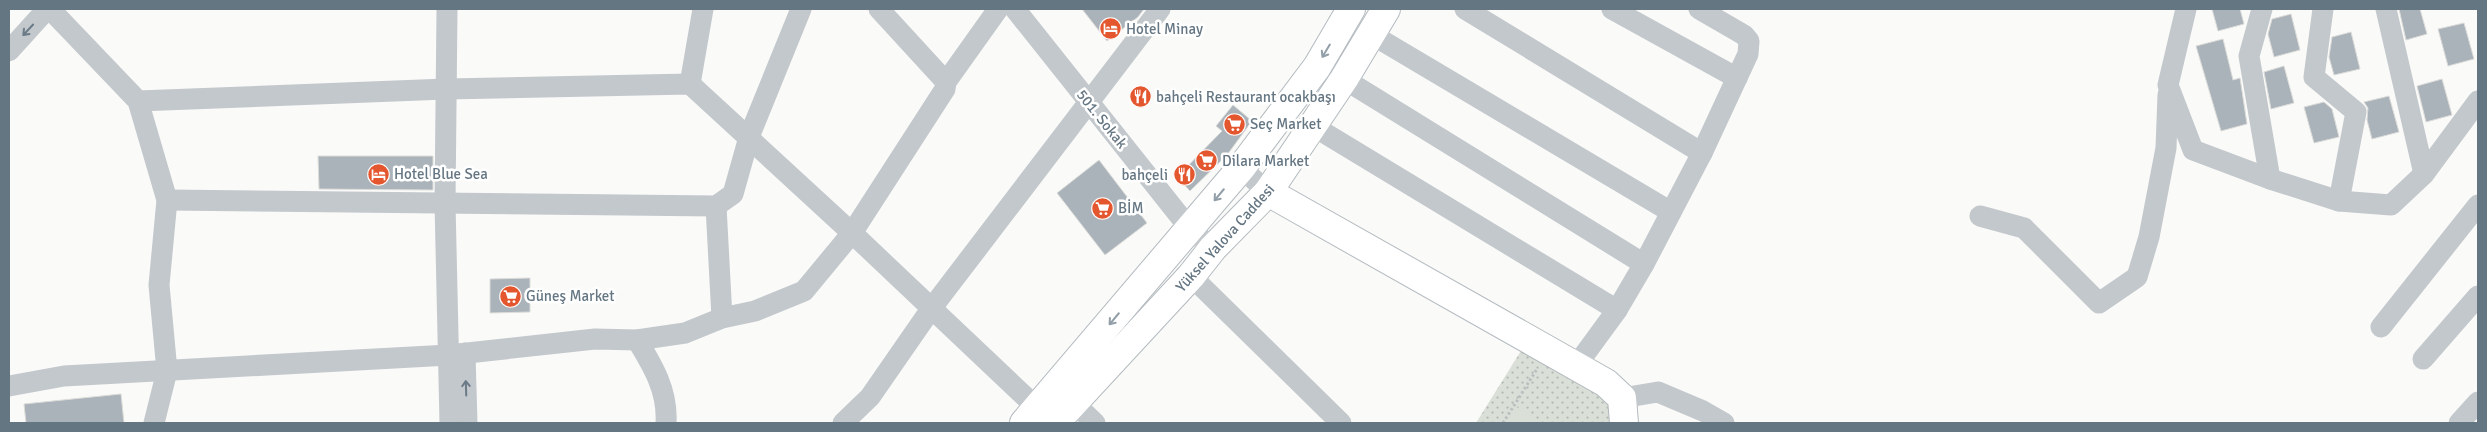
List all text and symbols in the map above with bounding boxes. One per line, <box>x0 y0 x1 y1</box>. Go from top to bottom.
hotel icon: Hotel Minay <box>1098 17 1122 41</box>
place label: Hotel Minay <box>1126 20 1203 38</box>
one-way arrow <box>22 23 34 36</box>
one-way arrow <box>1321 43 1331 57</box>
restaurant icon: bahçeli Restaurant ocakbaşı <box>1128 85 1152 109</box>
street label: 501. Sokak <box>1073 86 1131 152</box>
place label: bahçeli Restaurant ocakbaşı <box>1156 88 1336 106</box>
supermarket icon: Seç Market <box>1222 112 1246 136</box>
place label: Seç Market <box>1250 115 1321 133</box>
supermarket icon: Dilara Market <box>1194 149 1218 173</box>
place label: Dilara Market <box>1222 152 1309 170</box>
hotel icon: Hotel Blue Sea <box>366 162 390 186</box>
restaurant icon: bahçeli <box>1172 163 1196 187</box>
place label: Hotel Blue Sea <box>394 165 488 183</box>
place label: bahçeli <box>1121 166 1168 184</box>
street label: Yüksel Yalova Caddesi <box>1172 180 1278 296</box>
one-way arrow <box>1213 188 1224 201</box>
supermarket icon: BİM <box>1090 196 1114 220</box>
place label: BİM <box>1118 199 1144 217</box>
supermarket icon: Güneş Market <box>498 284 522 308</box>
place label: Güneş Market <box>526 287 615 305</box>
one-way arrow <box>1108 312 1119 325</box>
one-way arrow <box>461 380 471 396</box>

